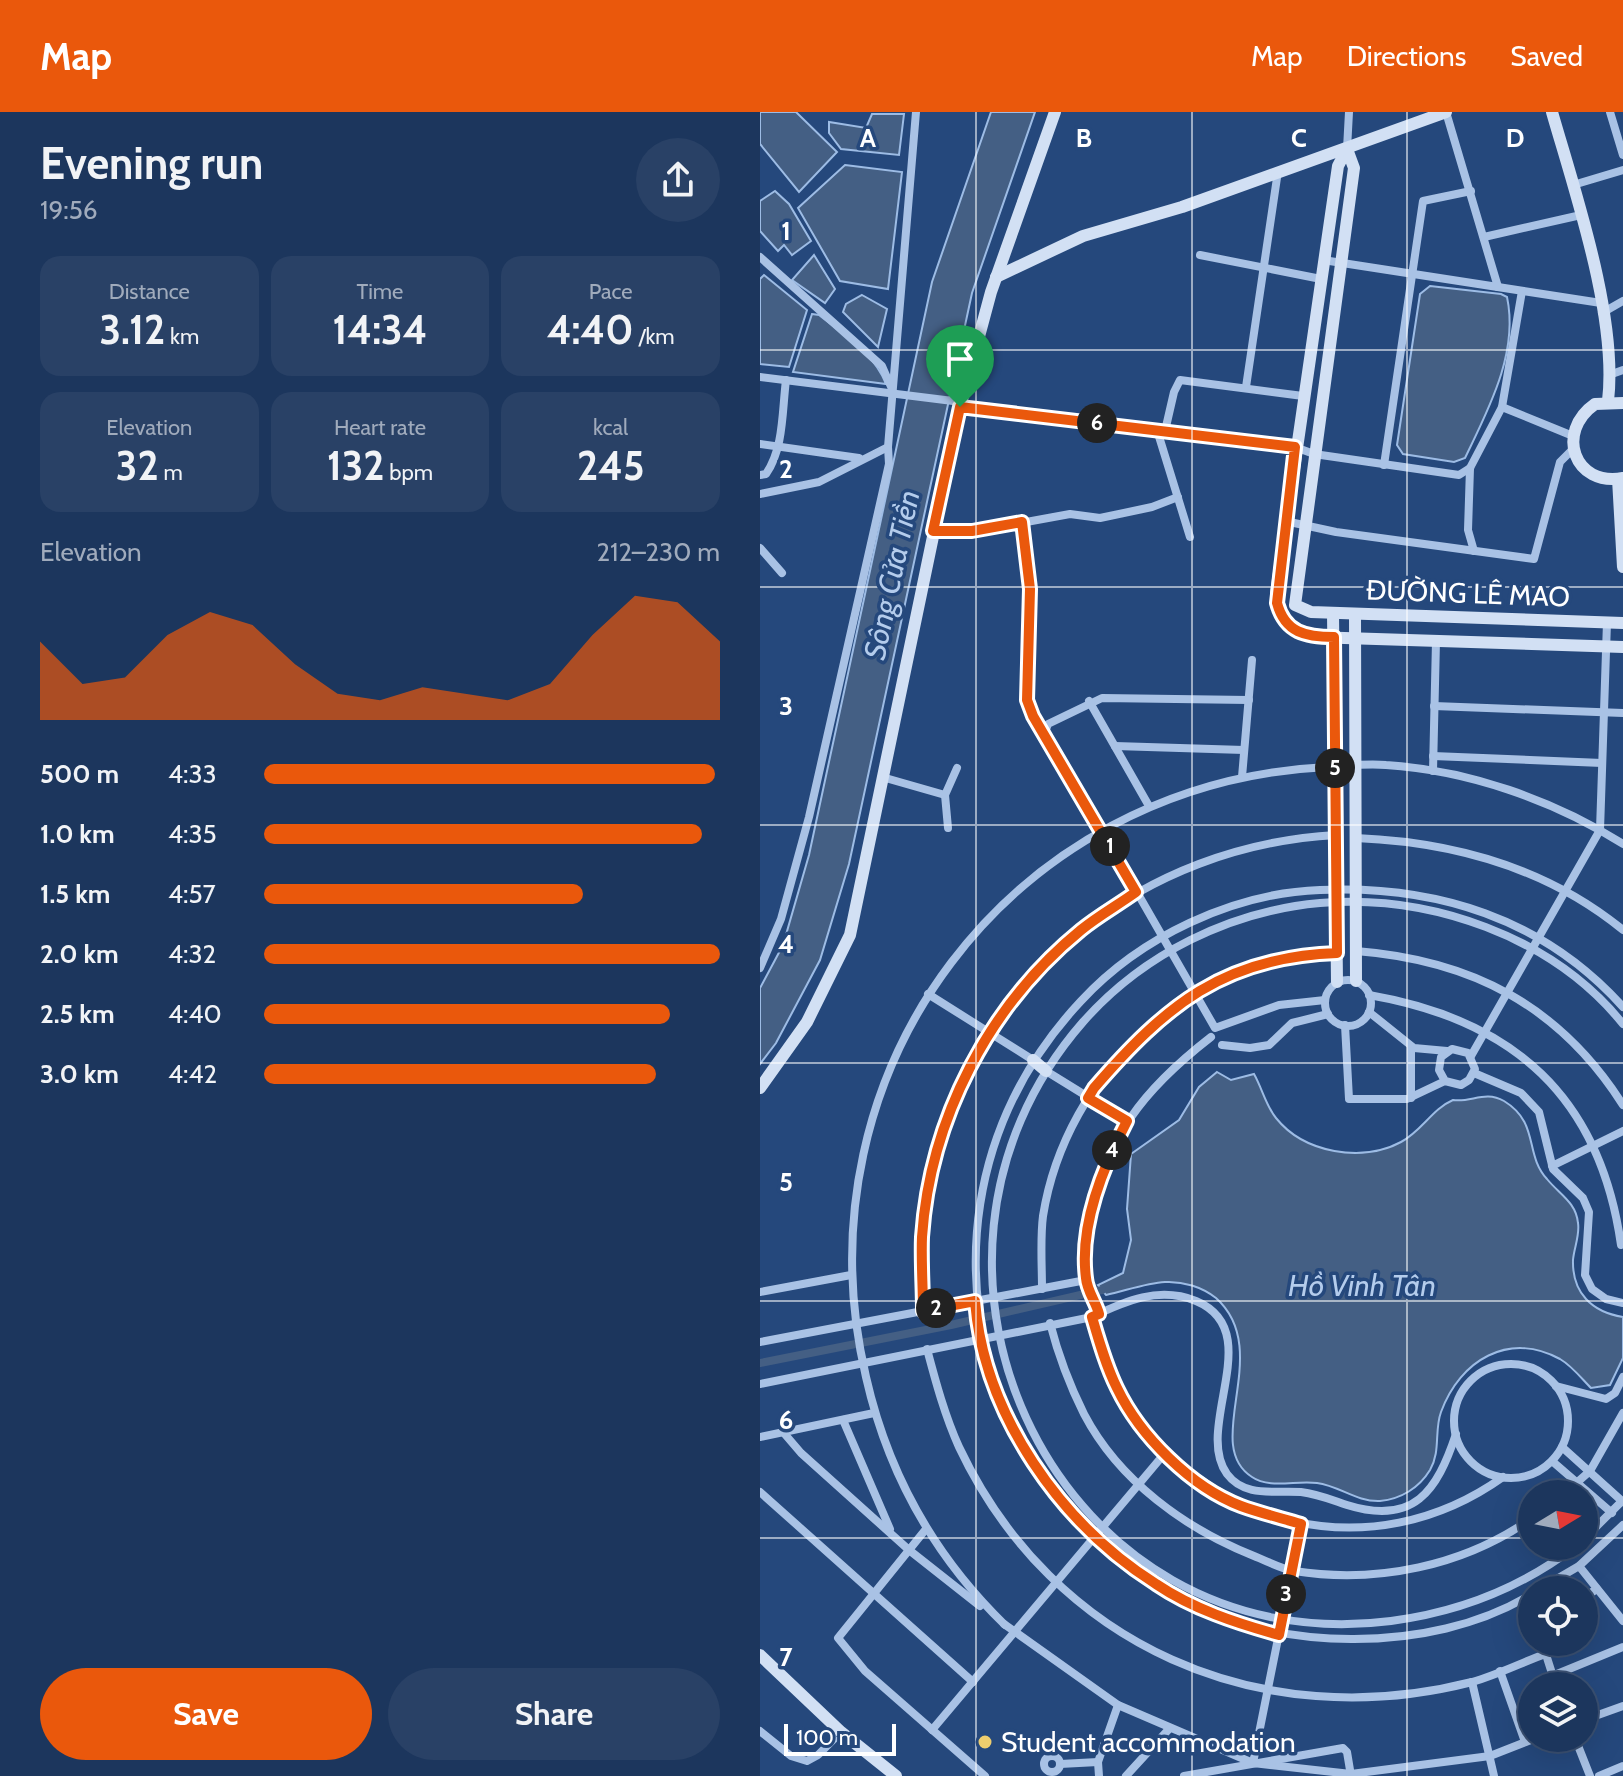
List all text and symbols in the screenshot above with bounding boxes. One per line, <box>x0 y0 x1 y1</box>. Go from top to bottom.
text: Map <box>40 33 112 80</box>
text: Map <box>1251 39 1303 73</box>
text: Directions <box>1347 39 1466 73</box>
text: Saved <box>1510 39 1583 73</box>
text: A <box>860 122 877 154</box>
text: B <box>1076 122 1092 154</box>
text: C <box>1291 122 1307 154</box>
text: D <box>1506 122 1524 154</box>
text: Evening run <box>40 137 263 190</box>
button: share <box>636 138 720 222</box>
text: 19:56 <box>40 194 98 226</box>
text: 1 <box>781 215 791 247</box>
text: Distance <box>109 278 190 305</box>
text: Time <box>357 278 403 305</box>
text: Pace <box>589 278 633 305</box>
text: 3.12 <box>99 305 165 354</box>
text: 14:34 <box>333 305 427 354</box>
text: 4:40 <box>547 305 633 354</box>
text: km <box>165 323 199 350</box>
text: /km <box>633 323 675 350</box>
pin <box>926 325 994 407</box>
icon: arrive <box>938 337 982 381</box>
pin: 6 <box>1077 403 1117 443</box>
text: 6 <box>1091 409 1103 436</box>
text: Elevation <box>106 414 192 441</box>
text: Heart rate <box>334 414 426 441</box>
text: kcal <box>593 414 628 441</box>
text: 32 <box>116 441 159 490</box>
text: 132 <box>327 441 384 490</box>
text: 245 <box>577 441 644 490</box>
text: 2 <box>779 453 793 485</box>
text: m <box>159 459 183 486</box>
text: bpm <box>384 459 433 486</box>
water label: Sông Cửa Tiền <box>856 487 927 663</box>
text: Elevation <box>40 536 142 568</box>
text: 212–230 m <box>596 536 720 568</box>
street label: ĐƯỜNG LÊ MAO <box>1365 572 1571 614</box>
text: 3 <box>779 690 793 722</box>
pin: 5 <box>1315 748 1355 788</box>
text: 5 <box>1329 754 1341 781</box>
text: 500 m <box>40 758 119 790</box>
text: 4:33 <box>168 758 217 790</box>
text: 1.0 km <box>40 818 115 850</box>
text: 4:35 <box>168 818 217 850</box>
pin: 1 <box>1090 826 1130 866</box>
text: 1 <box>1106 832 1114 859</box>
text: 1.5 km <box>40 878 110 910</box>
text: 4:57 <box>168 878 216 910</box>
text: 4 <box>778 928 794 960</box>
text: 2.0 km <box>40 938 119 970</box>
text: 4:32 <box>168 938 216 970</box>
text: 2.5 km <box>40 998 115 1030</box>
text: 4:40 <box>168 998 222 1030</box>
text: 3.0 km <box>40 1058 119 1090</box>
text: 4:42 <box>168 1058 217 1090</box>
pin: 4 <box>1092 1130 1132 1170</box>
text: 4 <box>1105 1136 1119 1163</box>
text: 5 <box>779 1166 793 1198</box>
water label: Hồ Vinh Tân <box>1288 1267 1436 1304</box>
pin: 2 <box>916 1288 956 1328</box>
text: 2 <box>930 1294 942 1321</box>
text: 6 <box>779 1404 793 1436</box>
north arrow <box>1518 1480 1598 1560</box>
map controls <box>1518 1480 1598 1752</box>
pin: 3 <box>1266 1574 1306 1614</box>
button: locate <box>1518 1576 1598 1656</box>
text: 3 <box>1280 1580 1292 1607</box>
text: 7 <box>779 1641 793 1673</box>
button: Save <box>40 1668 372 1760</box>
button: Share <box>388 1668 720 1760</box>
button: layers <box>1518 1672 1598 1752</box>
scale bar <box>784 1720 896 1756</box>
text: 100 m <box>796 1724 858 1751</box>
place label: Student accommodation <box>1001 1725 1296 1759</box>
marker: Student accommodation <box>976 1733 994 1751</box>

